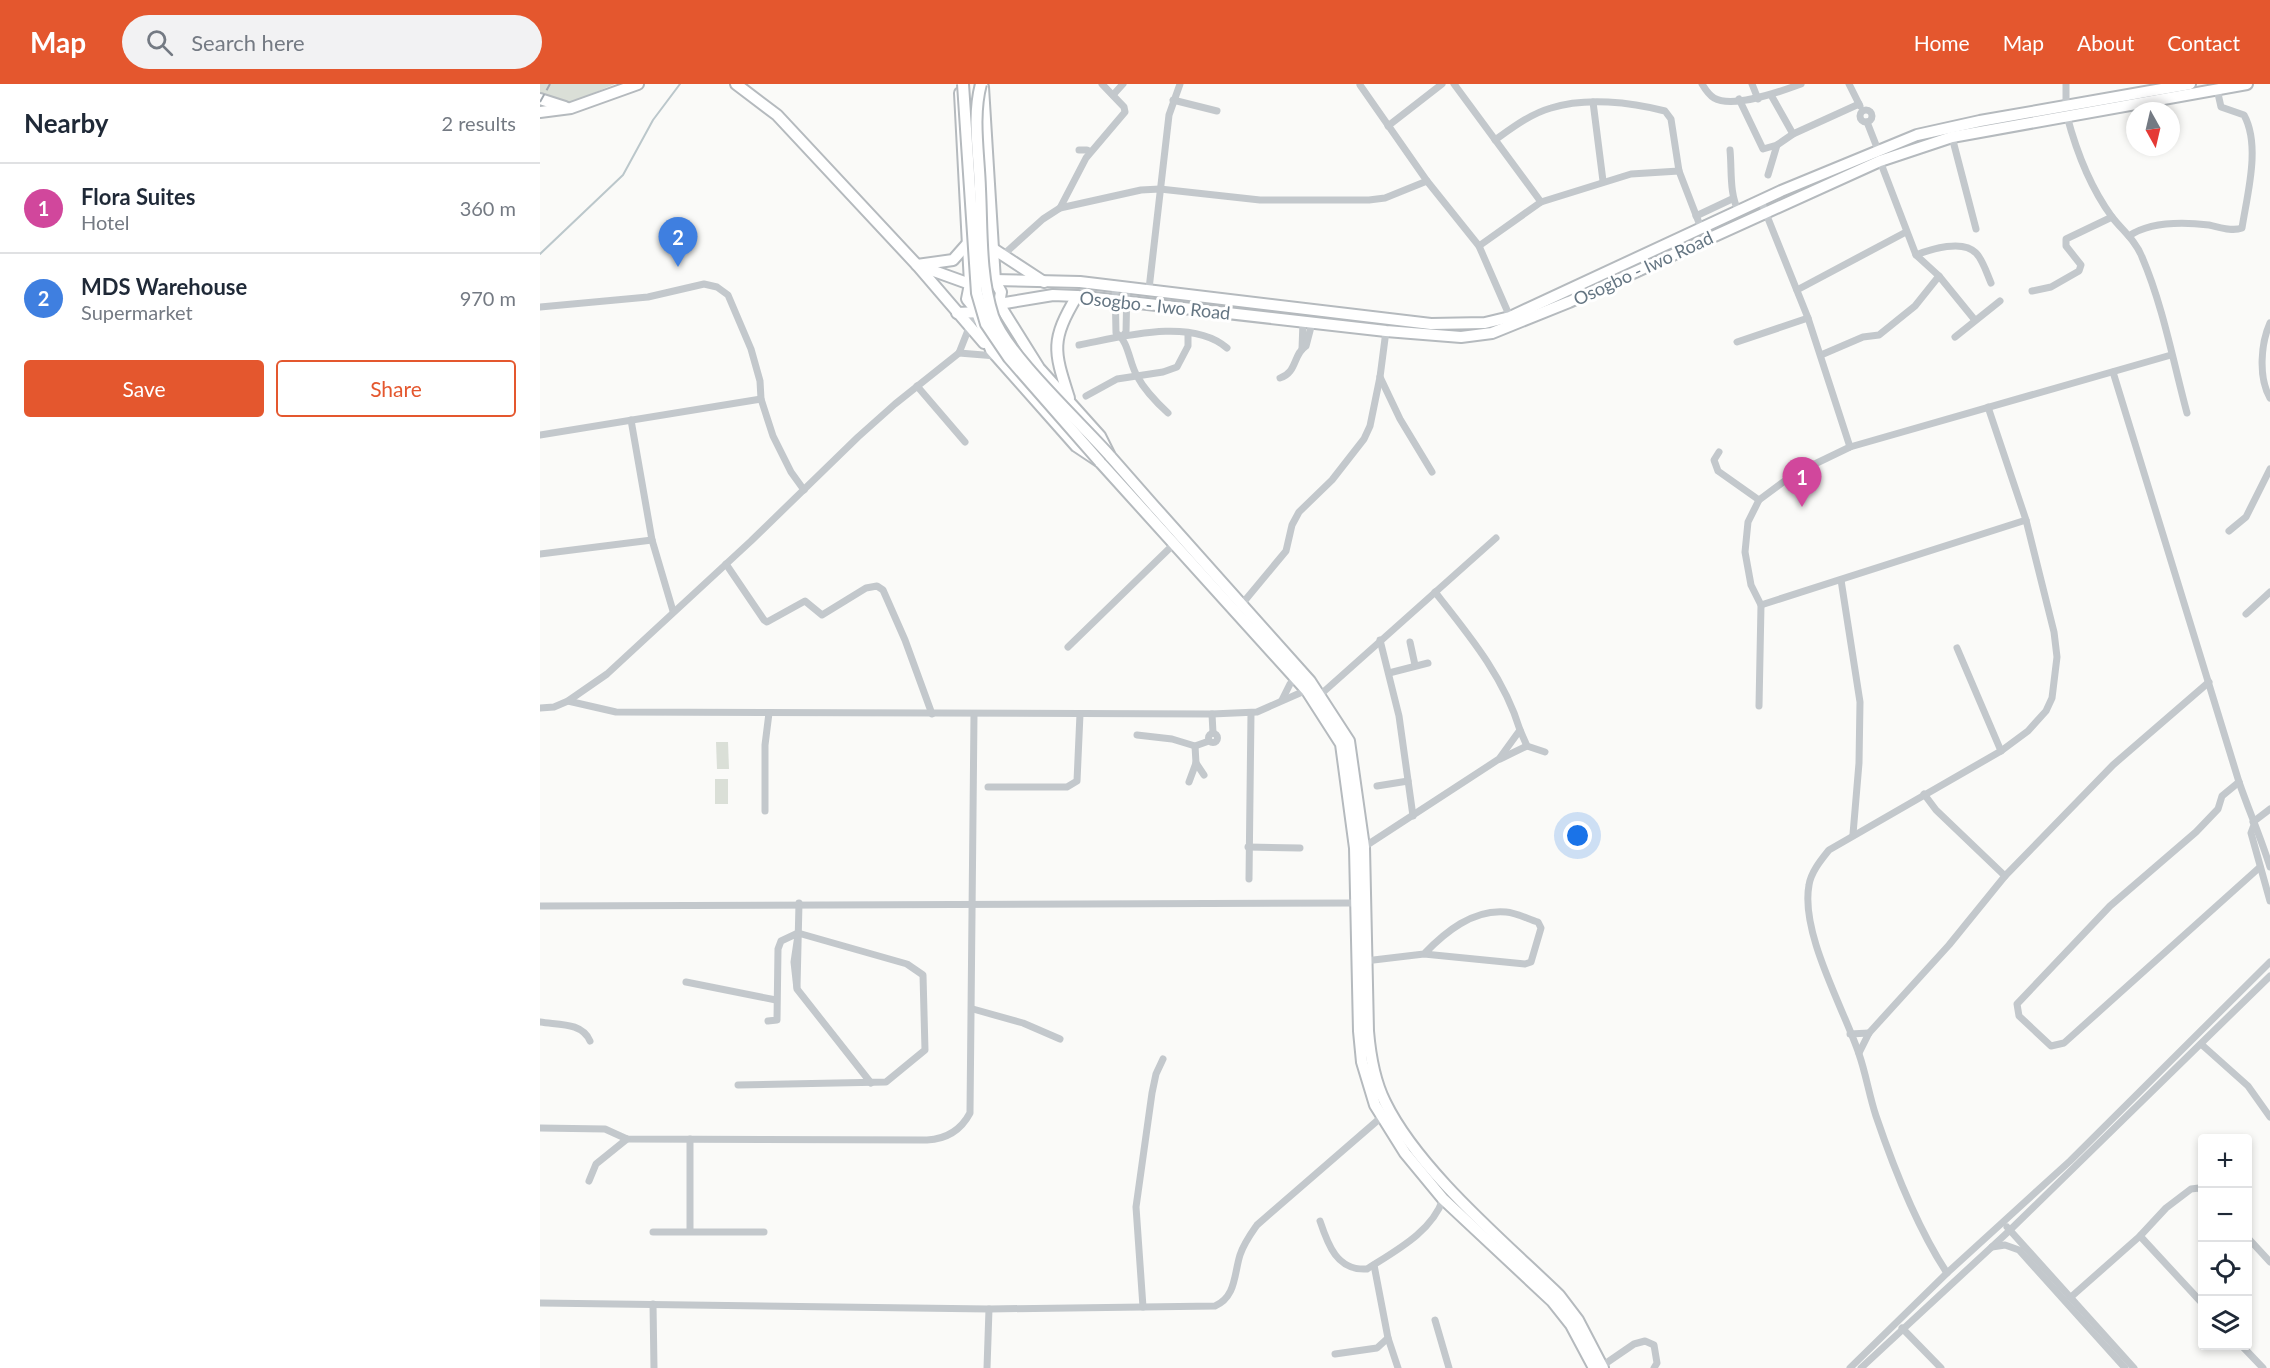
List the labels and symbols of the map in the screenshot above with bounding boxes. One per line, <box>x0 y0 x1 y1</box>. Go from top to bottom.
north arrow <box>2126 102 2180 156</box>
pin: 2 <box>658 218 698 267</box>
street label: Osogbo - Iwo Road <box>1570 226 1716 310</box>
street label: Osogbo - Iwo Road <box>1079 286 1231 324</box>
pin: 1 <box>1782 458 1822 507</box>
your location <box>1563 821 1592 850</box>

